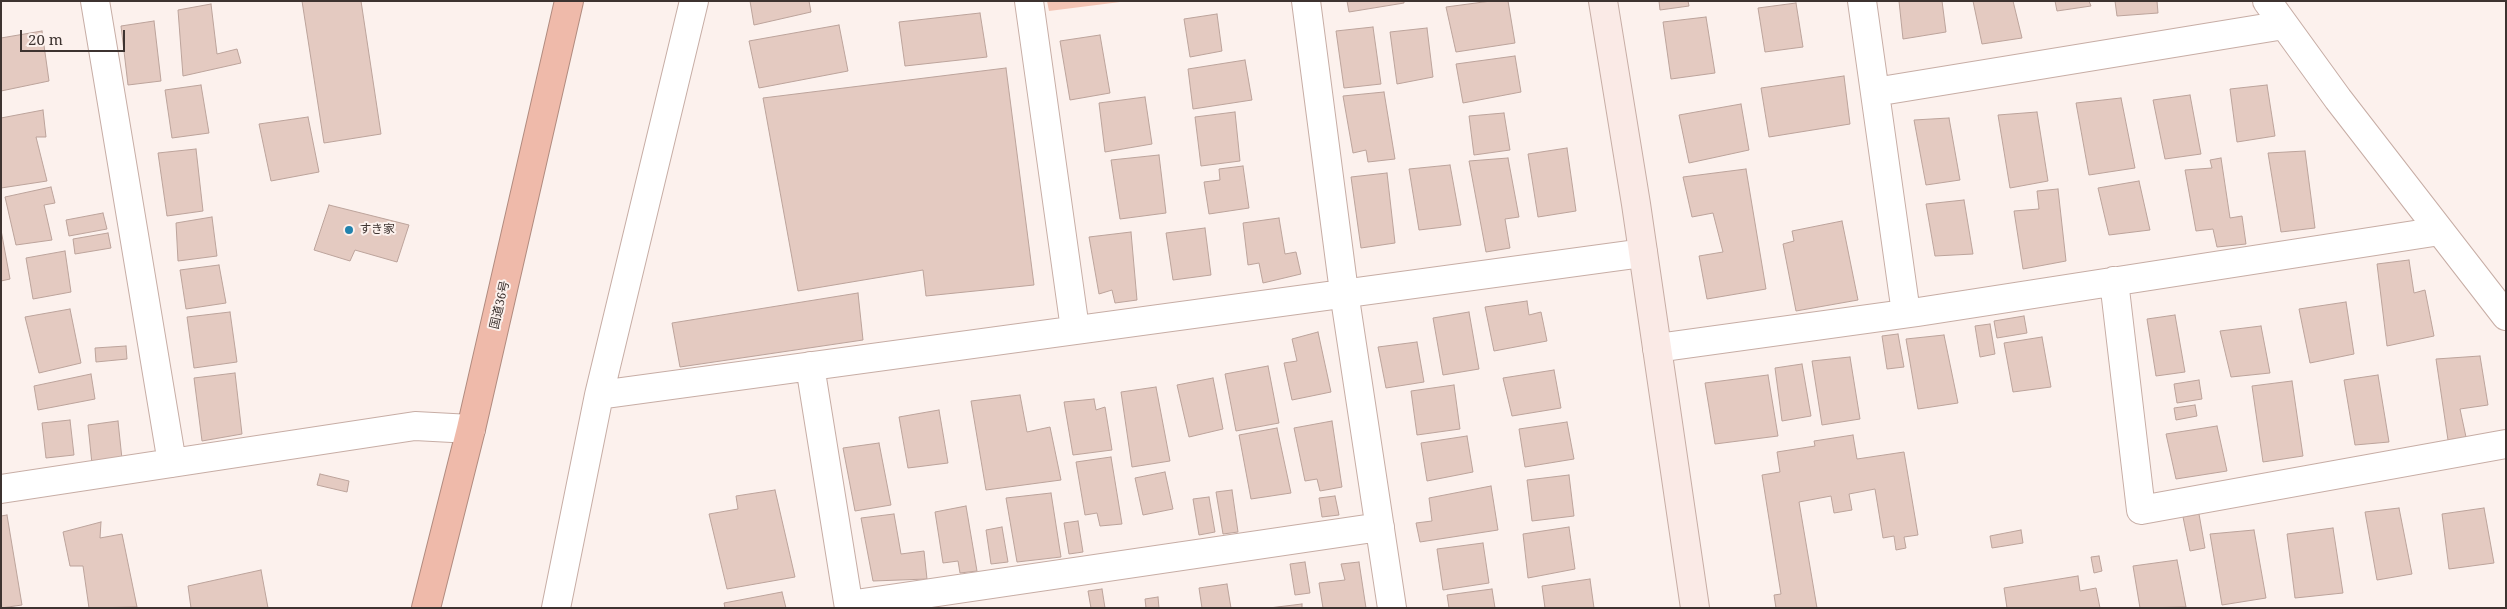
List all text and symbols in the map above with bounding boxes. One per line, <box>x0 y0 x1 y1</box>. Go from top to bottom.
scale bar <box>22 20 128 52</box>
text: 20 m <box>28 29 63 49</box>
place label: すき家 <box>359 223 395 237</box>
marker: すき家 <box>343 224 355 236</box>
street label: 国道36号 <box>487 279 513 331</box>

